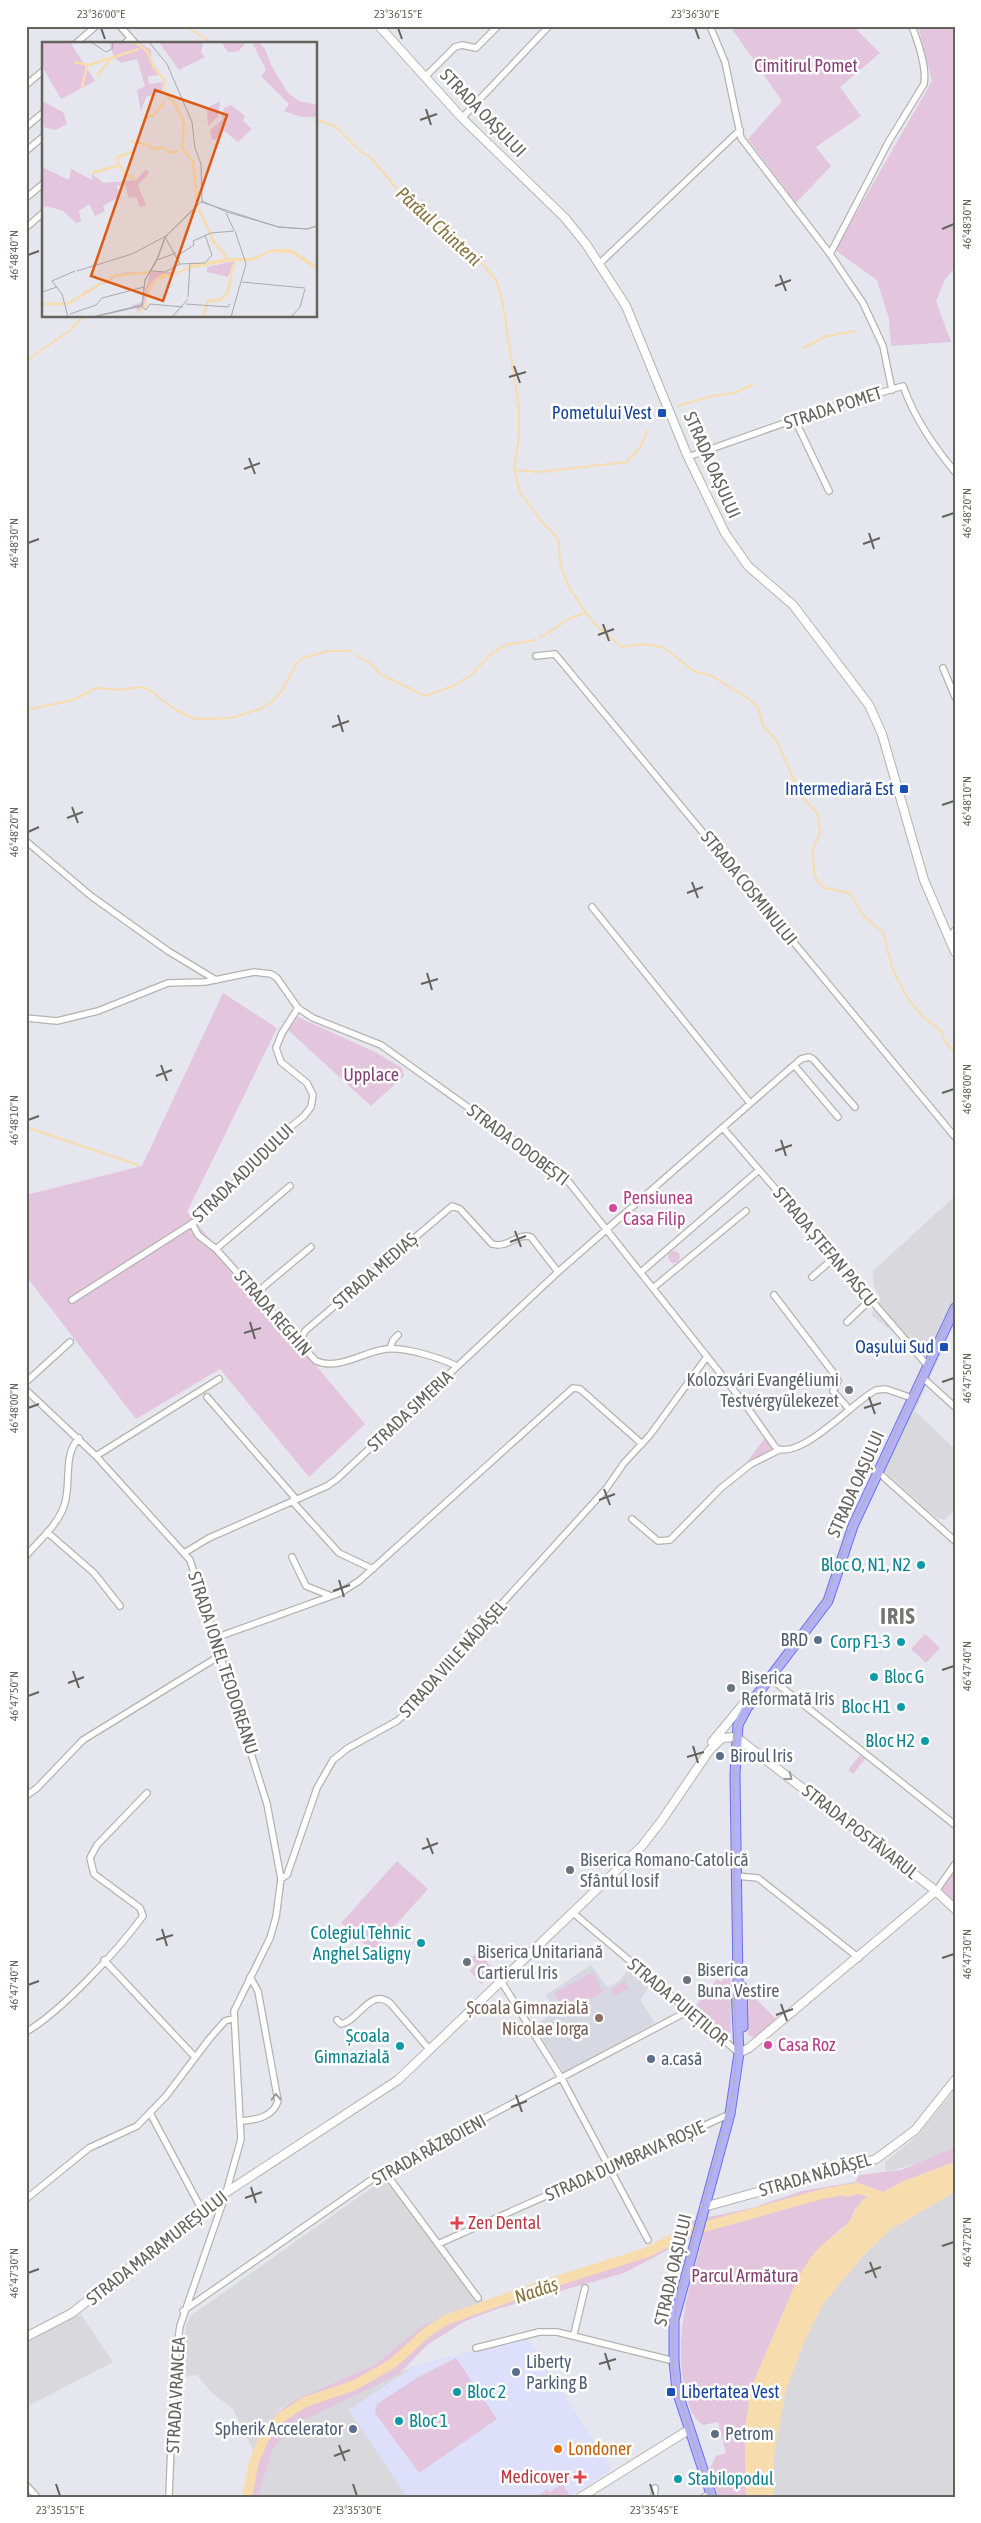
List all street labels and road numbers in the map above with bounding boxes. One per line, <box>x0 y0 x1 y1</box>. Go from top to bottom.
street label: STRADA OAȘULUI <box>436 64 531 161</box>
street label: STRADA POMET <box>781 382 885 433</box>
street label: STRADA OAȘULUI <box>680 408 745 521</box>
street label: STRADA COSMINULUI <box>697 826 802 949</box>
street label: STRADA ODOBEȘTI <box>463 1099 573 1190</box>
street label: STRADA ADJUDULUI <box>188 1119 298 1226</box>
street label: STRADA ȘTEFAN PASCU <box>769 1183 882 1311</box>
street label: STRADA MEDIAȘ <box>328 1228 422 1313</box>
street label: STRADA REGHIN <box>231 1266 316 1360</box>
street label: STRADA SIMERIA <box>363 1366 457 1455</box>
street label: STRADA OAȘULUI <box>823 1427 888 1540</box>
street label: STRADA IONEL TEODOREANU <box>184 1569 263 1757</box>
street label: STRADA VIILE NĂDĂȘEL <box>395 1596 511 1722</box>
street label: STRADA POSTĂVARUL <box>798 1780 922 1883</box>
street label: STRADA PUIEȚILOR <box>624 1953 733 2050</box>
street label: STRADA RĂZBOIENI <box>368 2110 489 2190</box>
street label: STRADA DUMBRAVA ROȘIE <box>542 2116 708 2205</box>
street label: STRADA NĂDĂȘEL <box>757 2149 873 2200</box>
street label: STRADA MARAMUREȘULUI <box>82 2186 231 2309</box>
street label: STRADA OAȘULUI <box>649 2212 696 2328</box>
street label: STRADA VRANCEA <box>162 2336 189 2454</box>

